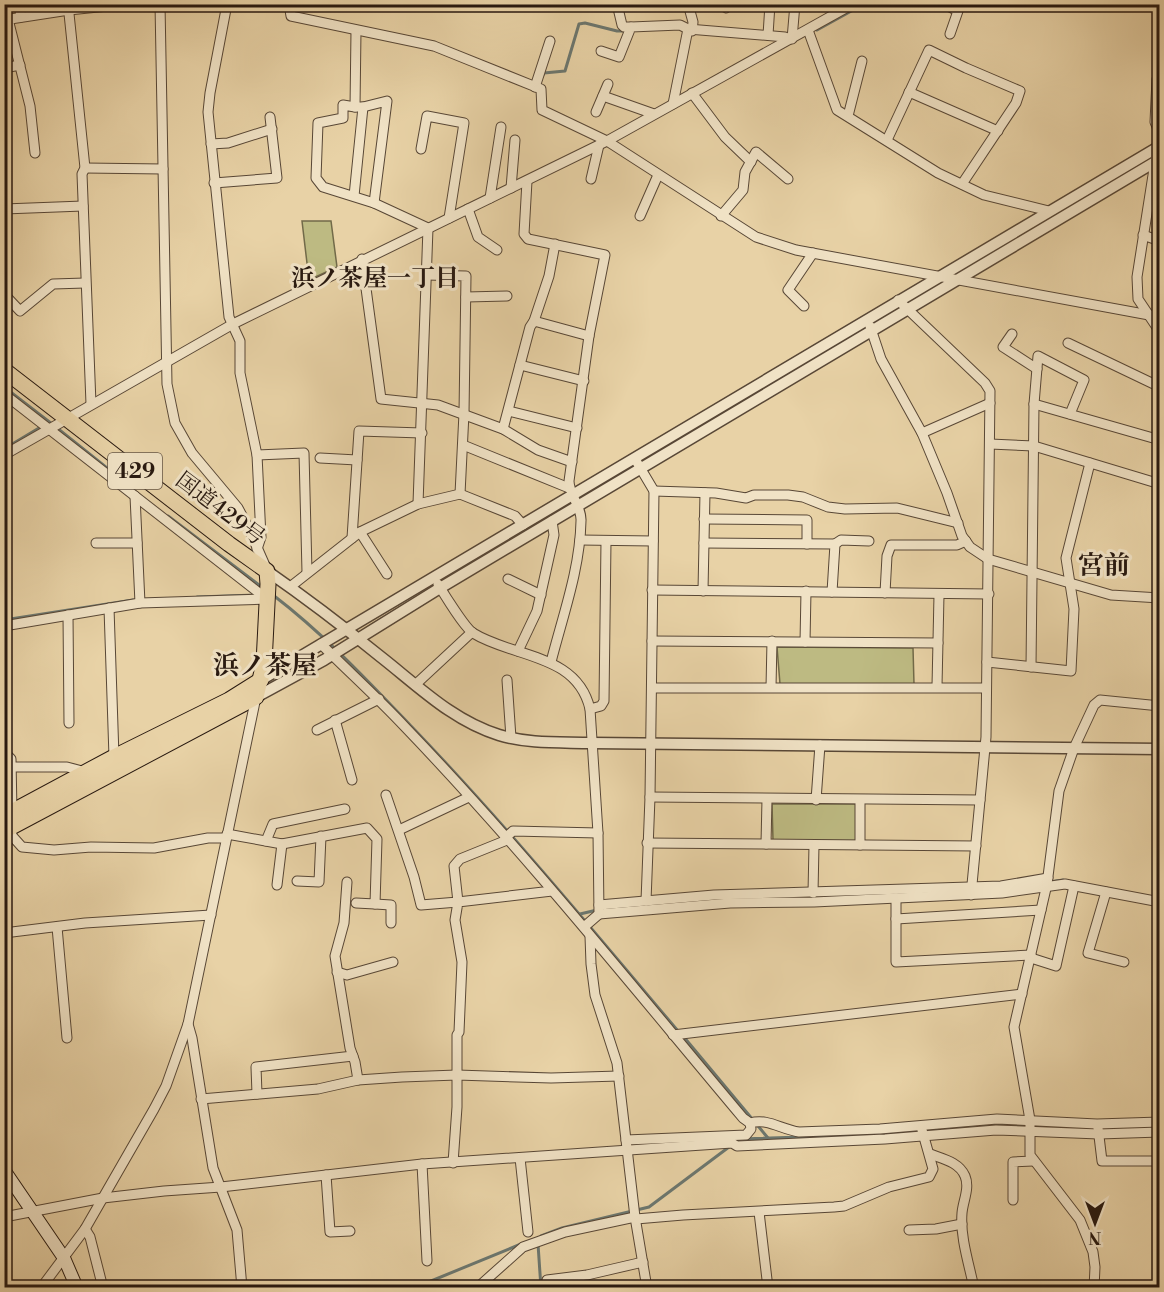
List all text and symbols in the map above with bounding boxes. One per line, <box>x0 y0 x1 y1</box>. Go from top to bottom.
district label: 浜ノ茶屋一丁目 <box>291 264 459 294</box>
road number: 429 <box>108 453 162 489</box>
street label: 国道429号 <box>170 467 270 552</box>
district label: 宮前 <box>1078 550 1130 582</box>
district label: 浜ノ茶屋 <box>213 650 317 682</box>
north arrow <box>1065 1193 1125 1253</box>
text: N <box>1088 1227 1101 1247</box>

